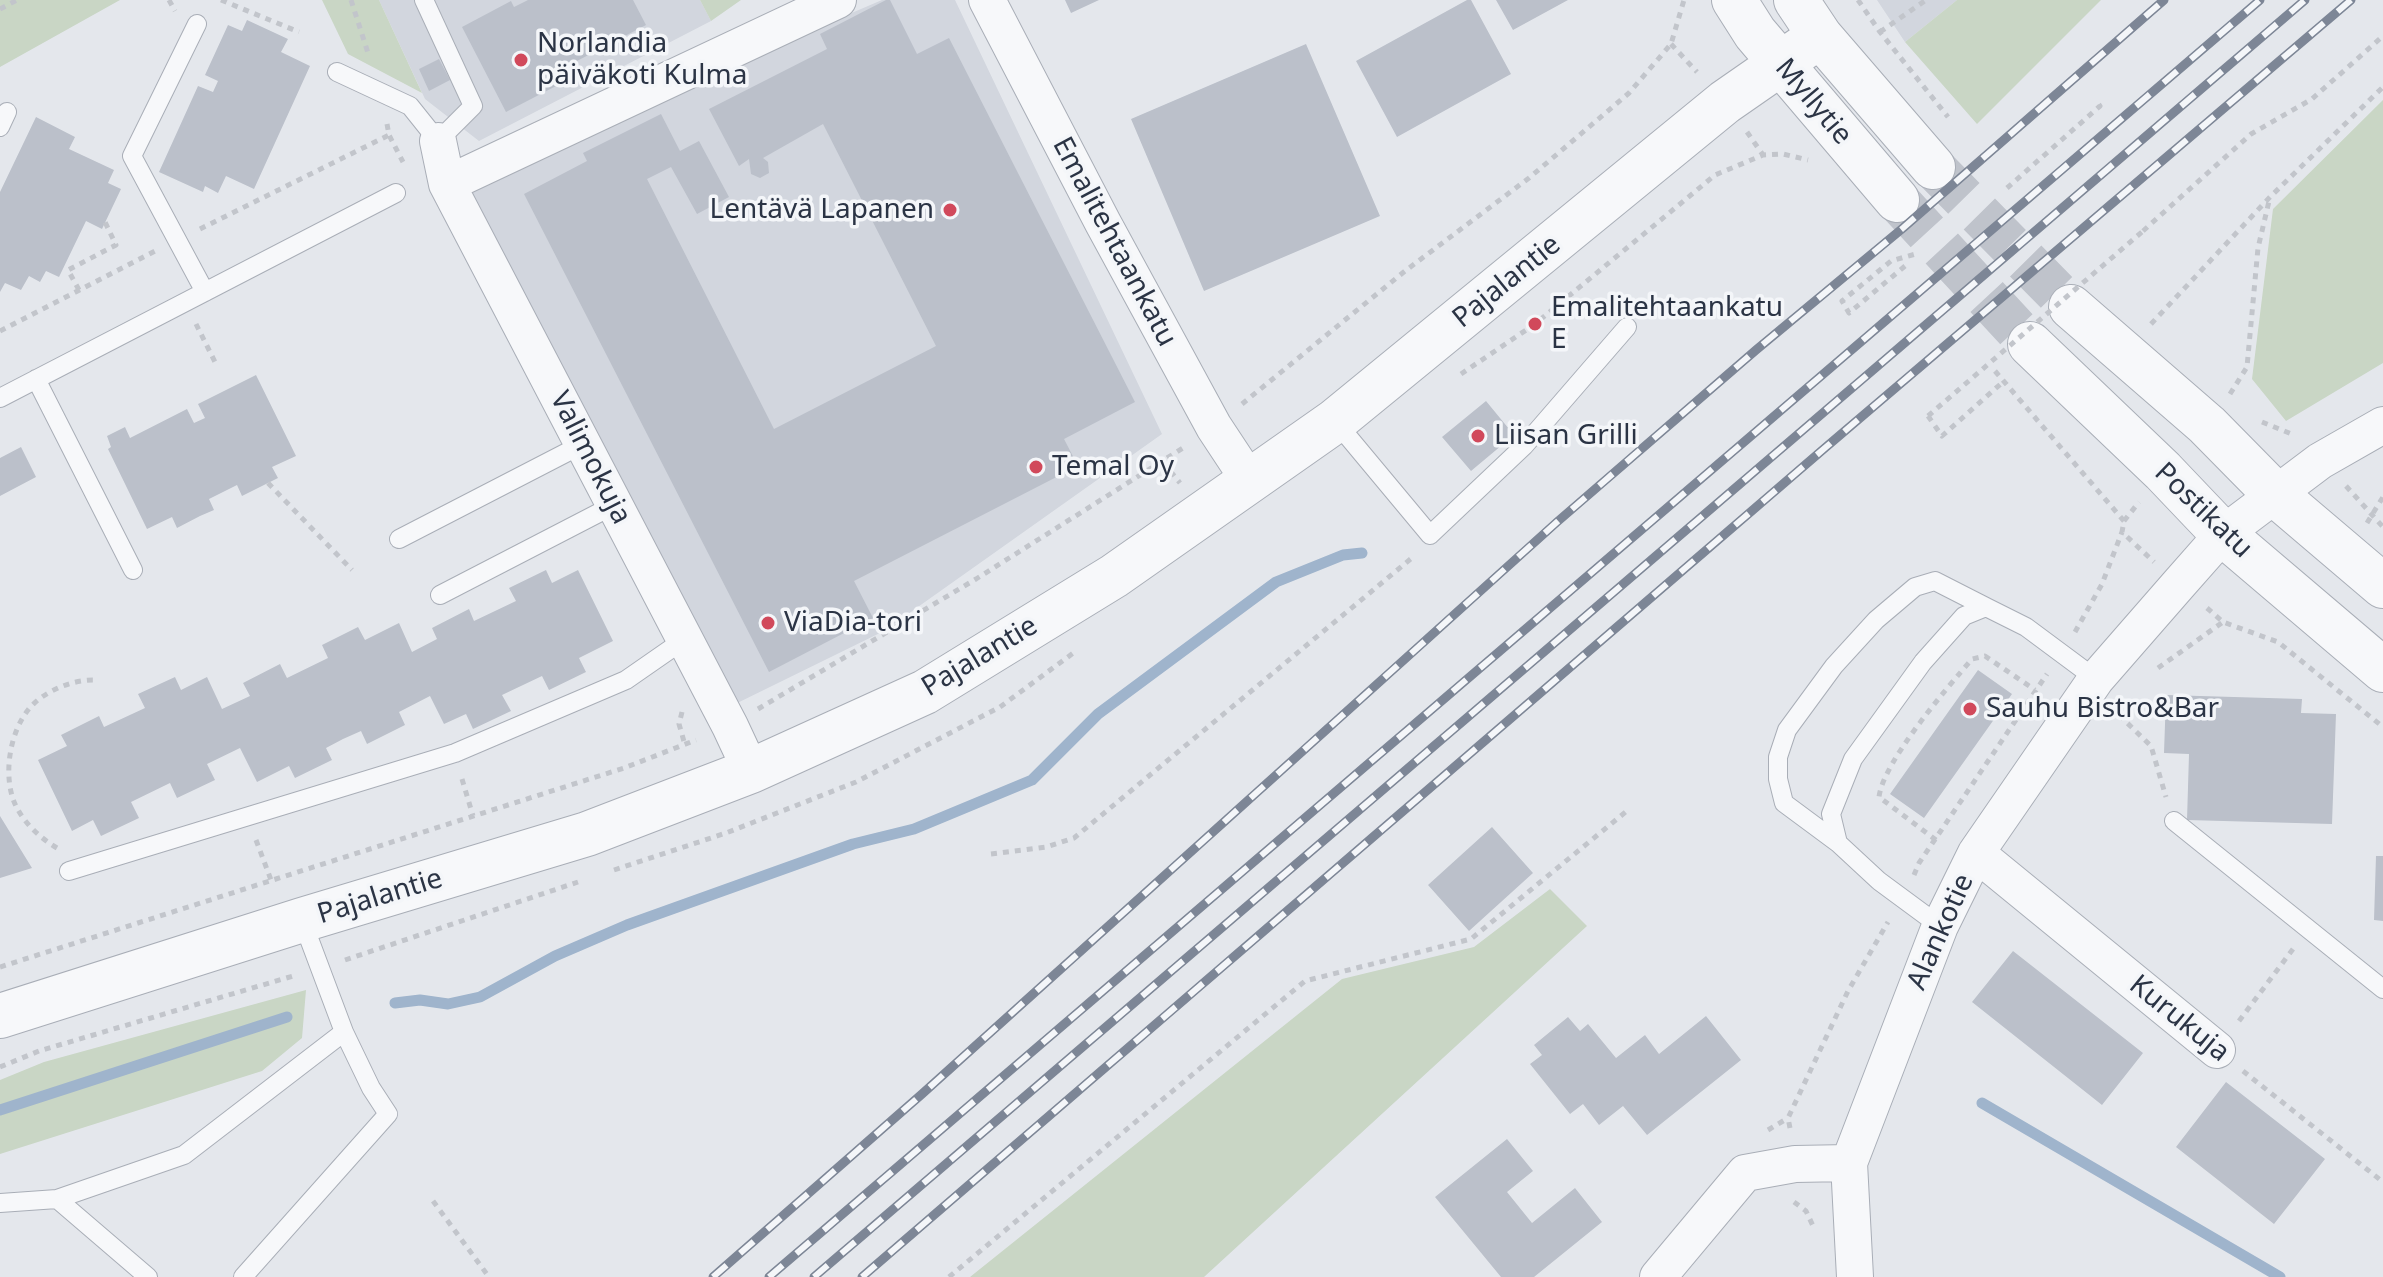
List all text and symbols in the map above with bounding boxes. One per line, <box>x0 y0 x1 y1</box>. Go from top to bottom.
place label: Norlandia päiväkoti Kulma <box>537 27 747 93</box>
marker: Norlandia päiväkoti Kulma <box>512 51 530 69</box>
street label: Myllytie <box>1768 52 1858 152</box>
street label: Emalitehtaankatu <box>1045 132 1183 352</box>
place label: Lentävä Lapanen <box>709 193 934 227</box>
marker: Lentävä Lapanen <box>941 201 959 219</box>
street label: Pajalantie <box>1446 228 1568 336</box>
place label: Emalitehtaankatu E <box>1551 291 1783 357</box>
marker: Emalitehtaankatu E <box>1526 315 1544 333</box>
street label: Valimokuja <box>542 386 638 530</box>
place label: Liisan Grilli <box>1494 419 1638 453</box>
marker: Liisan Grilli <box>1469 427 1487 445</box>
place label: Temal Oy <box>1052 450 1174 484</box>
street label: Postikatu <box>2147 456 2259 566</box>
marker: Temal Oy <box>1027 458 1045 476</box>
place label: ViaDia-tori <box>784 606 922 640</box>
street label: Pajalantie <box>916 609 1044 705</box>
marker: ViaDia-tori <box>759 614 777 632</box>
place label: Sauhu Bistro&Bar <box>1986 692 2219 726</box>
marker: Sauhu Bistro&Bar <box>1961 700 1979 718</box>
street label: Pajalantie <box>313 862 447 932</box>
street label: Alankotie <box>1901 869 1981 995</box>
street label: Kurukuja <box>2122 969 2236 1069</box>

